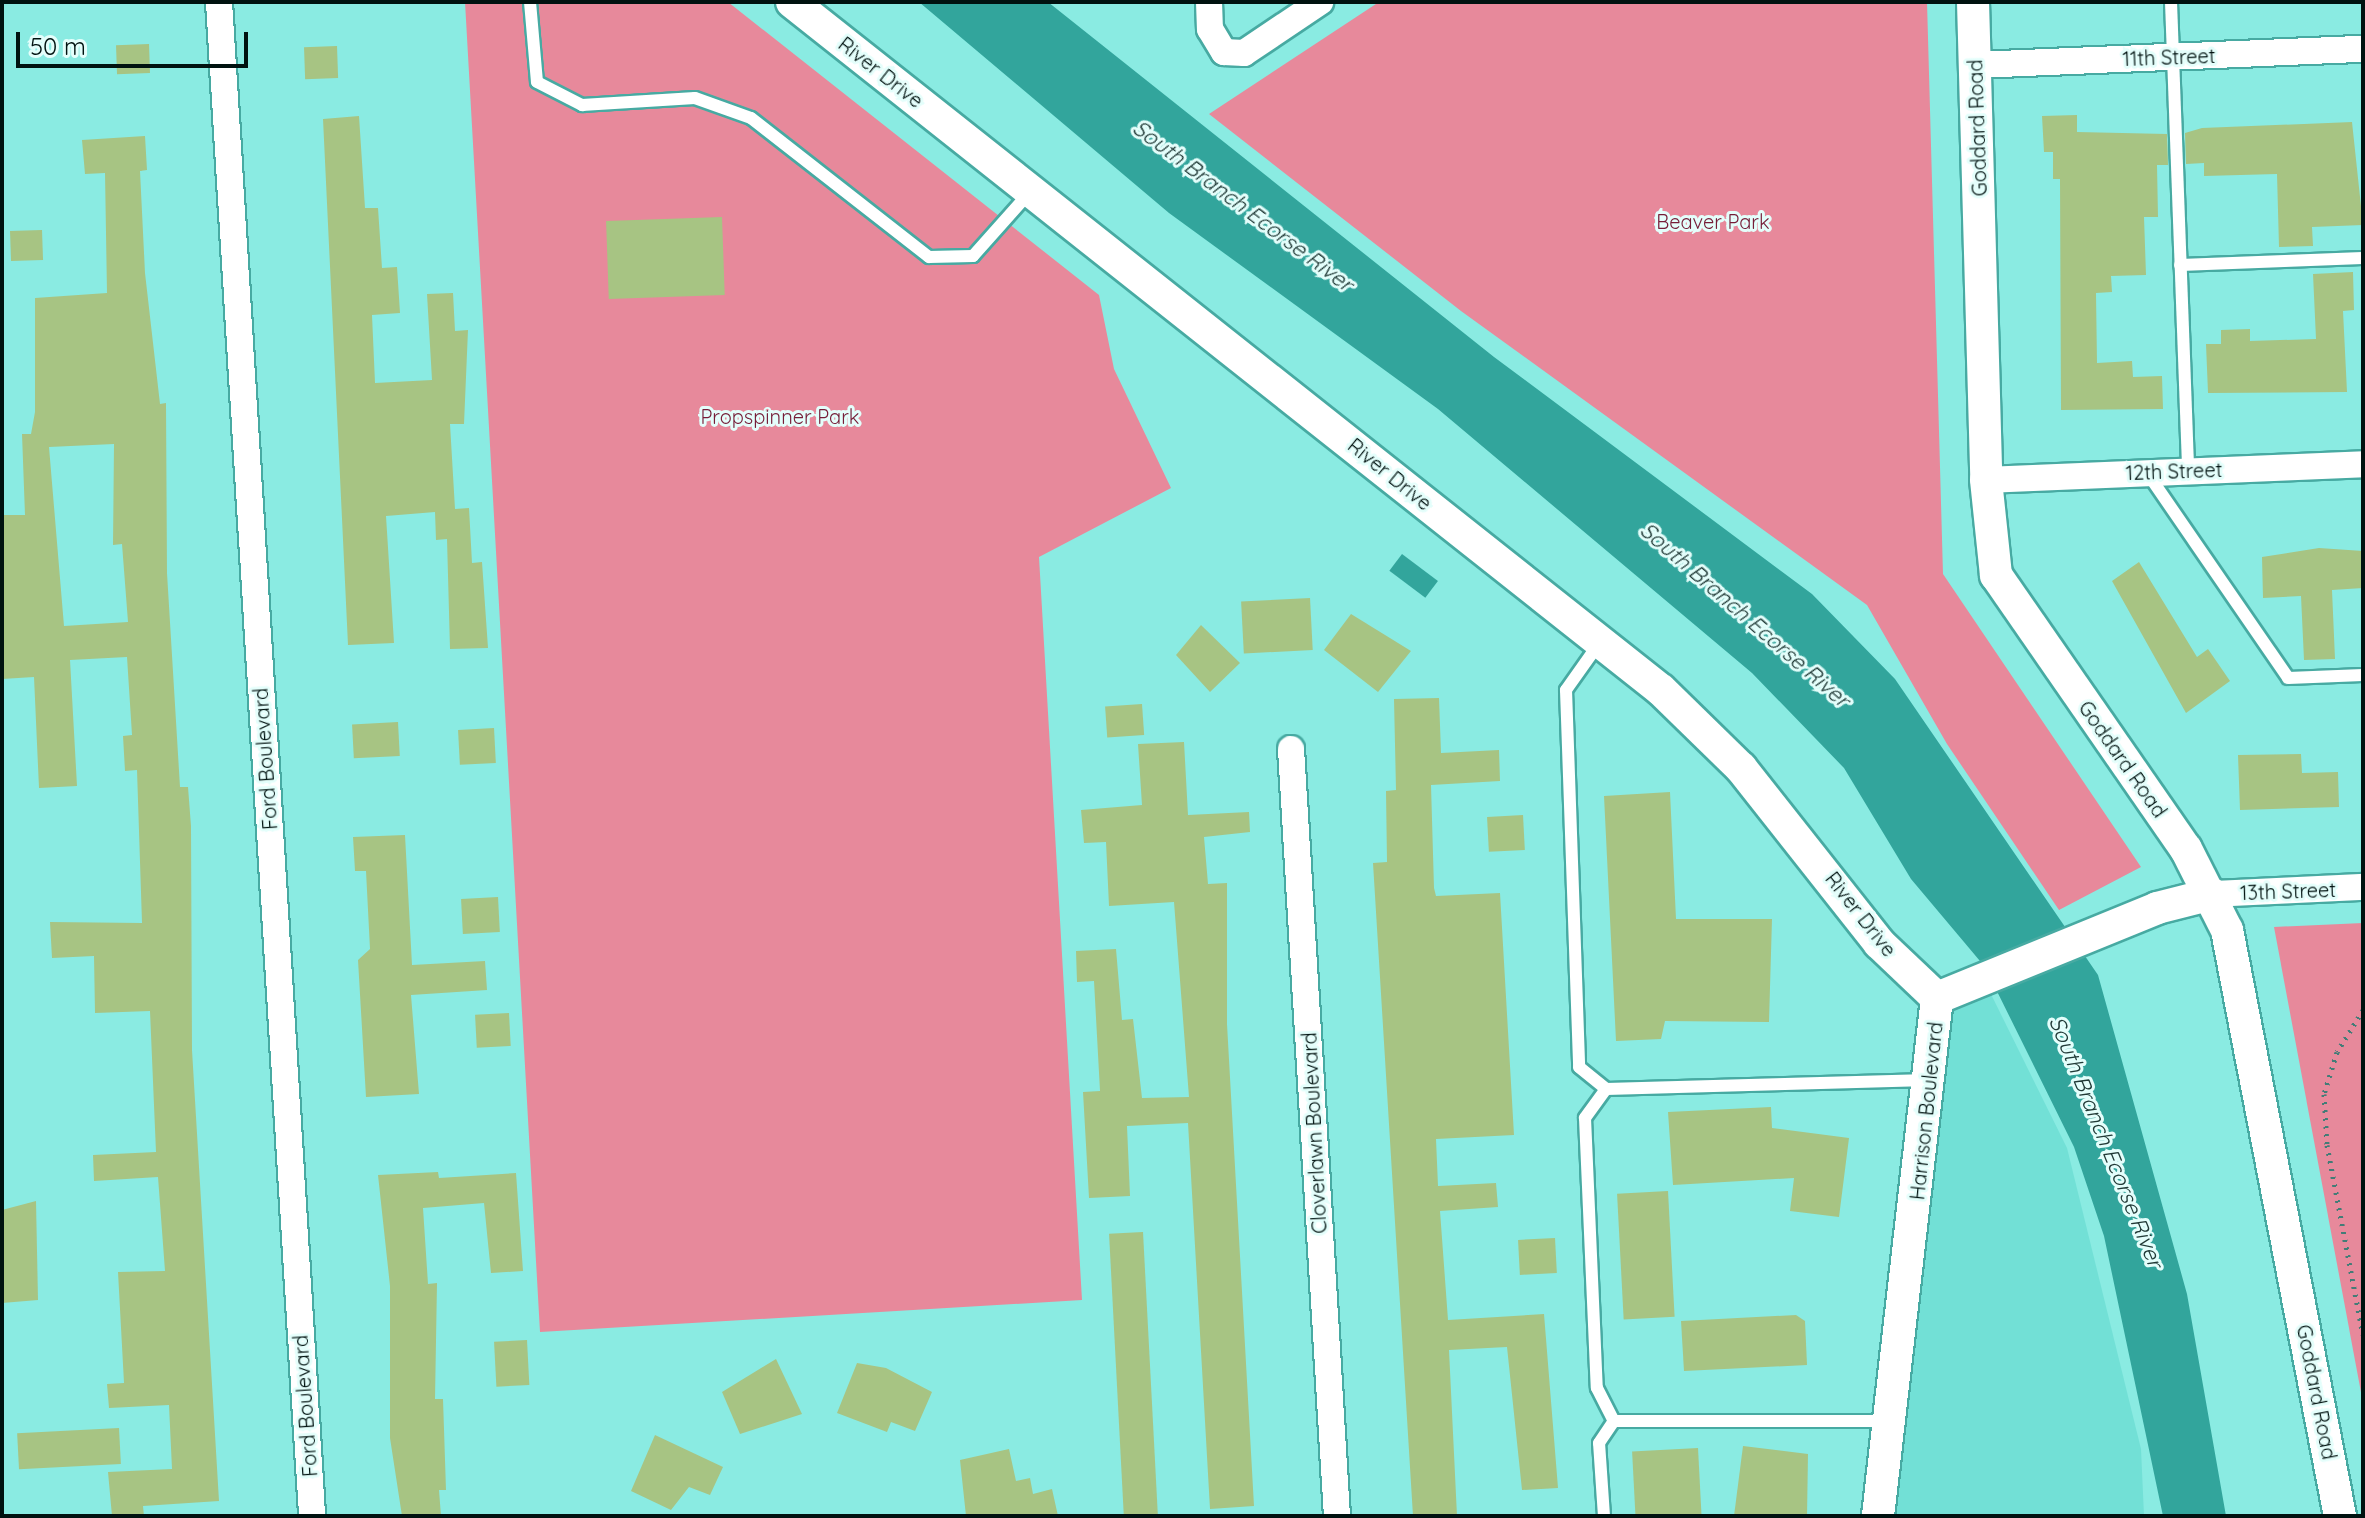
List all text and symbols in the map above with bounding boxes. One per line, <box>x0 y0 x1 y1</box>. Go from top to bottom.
scale bar <box>20 16 252 66</box>
text: 50 m <box>30 31 86 61</box>
street label: River Drive <box>834 32 928 112</box>
street label: 11th Street <box>2122 43 2216 71</box>
street label: Goddard Road <box>1963 59 1991 197</box>
water label: South Branch Ecorse River <box>1128 115 1358 297</box>
park label: Beaver Park <box>1656 209 1770 233</box>
park label: Propspinner Park <box>700 404 860 428</box>
street label: River Drive <box>1343 433 1437 515</box>
street label: 12th Street <box>2125 457 2223 485</box>
water label: South Branch Ecorse River <box>1635 517 1855 713</box>
street label: Ford Boulevard <box>248 687 282 831</box>
street label: Goddard Road <box>2074 696 2172 822</box>
street label: River Drive <box>1821 867 1901 961</box>
street label: 13th Street <box>2240 877 2336 905</box>
water label: South Branch Ecorse River <box>2043 1012 2169 1272</box>
street label: Harrison Boulevard <box>1905 1021 1947 1201</box>
street label: Cloverlawn Boulevard <box>1297 1032 1331 1234</box>
street label: Goddard Road <box>2292 1323 2342 1461</box>
street label: Ford Boulevard <box>288 1334 322 1478</box>

